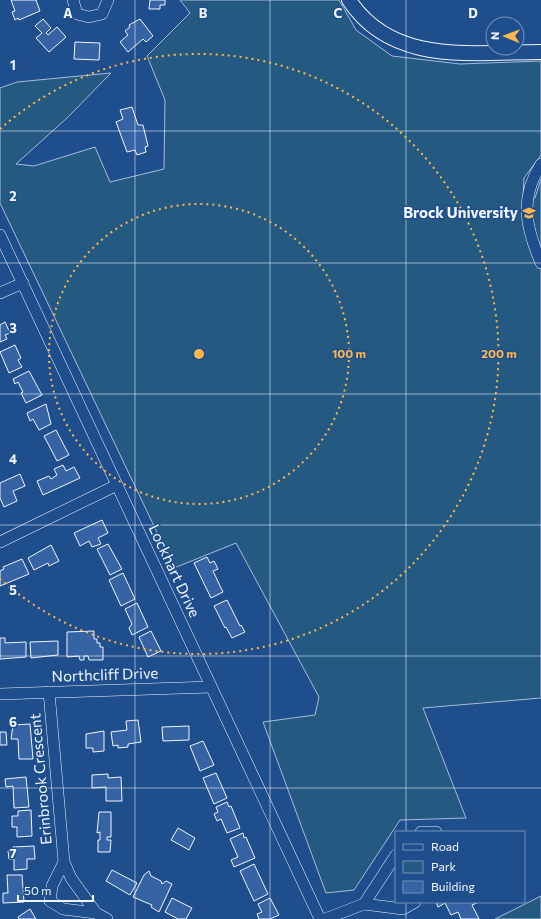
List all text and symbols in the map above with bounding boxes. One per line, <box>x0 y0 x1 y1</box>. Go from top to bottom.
text: A <box>63 5 73 21</box>
text: B <box>199 5 208 21</box>
text: C <box>334 5 343 21</box>
text: D <box>468 5 478 21</box>
north arrow <box>485 16 525 56</box>
text: N <box>488 32 501 40</box>
text: 1 <box>10 57 16 73</box>
text: 2 <box>9 188 17 204</box>
place label: Brock University <box>403 203 519 221</box>
school or university icon: Brock University <box>521 205 537 221</box>
text: 3 <box>9 320 17 336</box>
text: 100 m <box>332 346 366 360</box>
text: 200 m <box>481 346 517 360</box>
centre of rings <box>192 347 206 361</box>
text: 4 <box>9 451 17 467</box>
street label: Lockhart Drive <box>145 521 204 620</box>
text: 5 <box>9 582 17 598</box>
street label: Northcliff Drive <box>51 663 159 685</box>
street label: Erinbrook Crescent <box>25 713 55 845</box>
text: 6 <box>9 714 17 730</box>
legend <box>395 831 525 903</box>
text: Road <box>431 839 459 853</box>
text: 7 <box>9 845 17 861</box>
text: Park <box>431 859 457 873</box>
scale bar <box>18 877 93 903</box>
text: Building <box>431 879 475 893</box>
text: 50 m <box>24 883 52 897</box>

